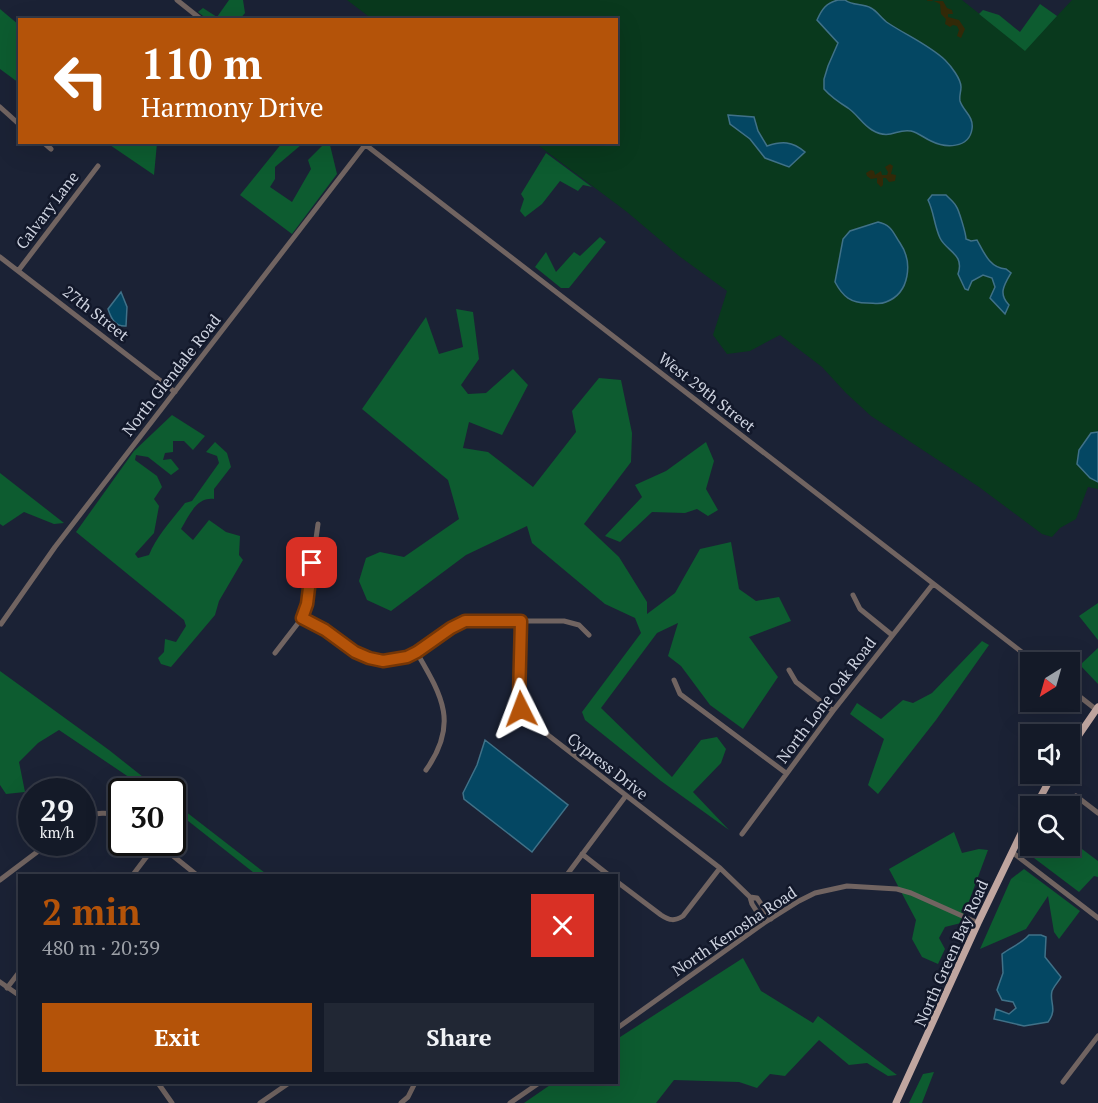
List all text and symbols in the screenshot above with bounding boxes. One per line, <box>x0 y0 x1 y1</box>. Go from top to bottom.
text: 110 m <box>141 35 262 91</box>
icon: left <box>42 42 120 120</box>
text: Harmony Drive <box>141 89 324 125</box>
street label: Calvary Lane <box>10 167 84 253</box>
street label: 27th Street <box>58 280 134 346</box>
street label: North Glendale Road <box>117 310 226 440</box>
street label: West 29th Street <box>654 347 760 437</box>
pin <box>286 537 337 588</box>
icon: arrive <box>295 546 328 579</box>
street label: North Lone Oak Road <box>771 632 881 768</box>
north arrow <box>1020 652 1080 712</box>
map controls <box>1020 652 1080 856</box>
position arrow <box>489 677 553 741</box>
button: sound <box>1020 724 1080 784</box>
street label: Cypress Drive <box>563 727 653 805</box>
speed limit sign: 30 <box>108 778 186 856</box>
text: 29 <box>40 790 74 830</box>
button: search <box>1020 796 1080 856</box>
text: km/h <box>40 822 74 842</box>
street label: North Green Bay Road <box>909 876 993 1030</box>
street label: North Kenosha Road <box>667 881 801 981</box>
text: 2 min <box>42 888 140 935</box>
button: close <box>531 894 594 957</box>
text: 480 m · 20:39 <box>42 934 160 961</box>
button: Exit <box>42 1003 312 1072</box>
button: Share <box>324 1003 594 1072</box>

